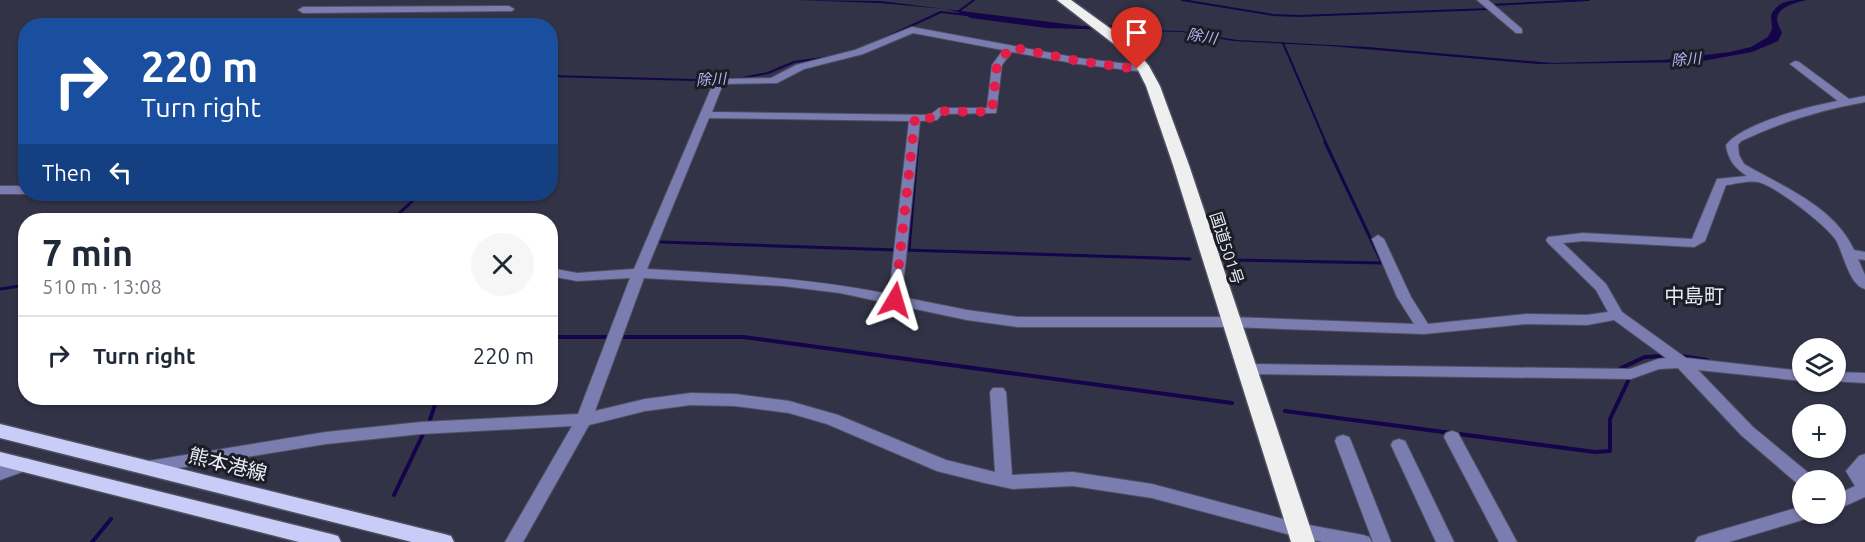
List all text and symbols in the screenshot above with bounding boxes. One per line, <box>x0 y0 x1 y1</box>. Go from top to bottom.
pin <box>1111 7 1162 69</box>
icon: arrive <box>1120 16 1153 49</box>
water label: 除川 <box>1186 25 1220 47</box>
icon: right <box>42 42 120 120</box>
text: 220 m <box>141 43 258 90</box>
water label: 除川 <box>1670 49 1704 69</box>
water label: 除川 <box>696 70 728 88</box>
text: Turn right <box>141 92 261 122</box>
icon: left <box>104 156 137 189</box>
text: Then <box>42 160 92 185</box>
street label: 国道501号 <box>1207 210 1247 286</box>
text: 7 min <box>42 232 133 273</box>
button: close <box>471 233 534 296</box>
position arrow <box>863 268 927 332</box>
text: 510 m · 13:08 <box>42 275 162 298</box>
district label: 中島町 <box>1664 284 1724 307</box>
map controls <box>1792 338 1846 524</box>
button: layers <box>1792 338 1846 392</box>
icon: right <box>42 339 75 372</box>
text: Turn right <box>93 343 195 368</box>
text: 220 m <box>473 343 534 368</box>
button: + <box>1792 404 1846 458</box>
street label: 熊本港線 <box>186 443 270 485</box>
button: − <box>1792 470 1846 524</box>

